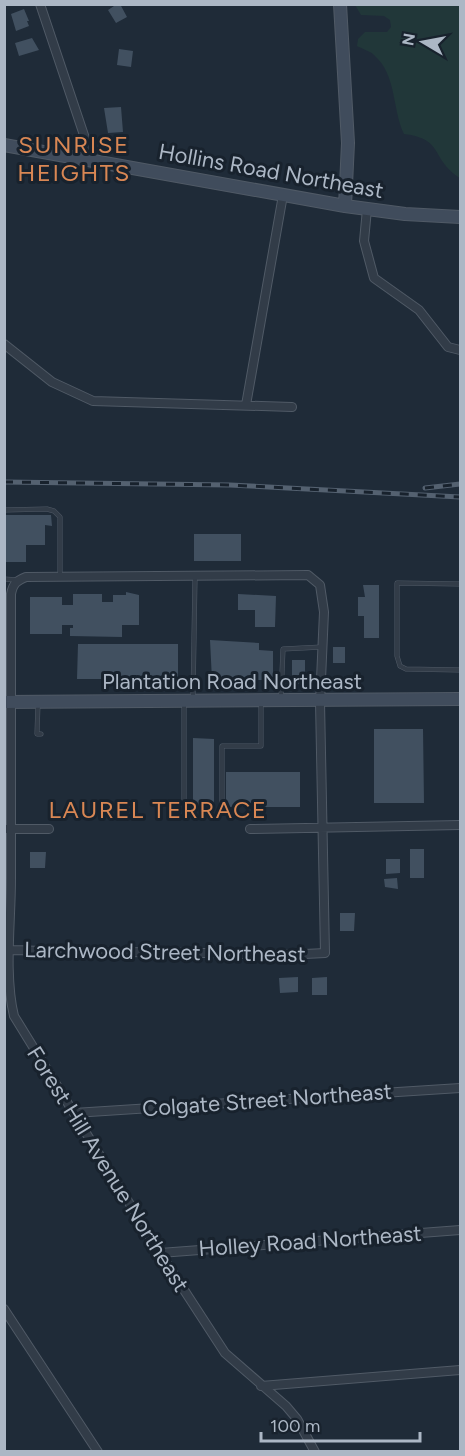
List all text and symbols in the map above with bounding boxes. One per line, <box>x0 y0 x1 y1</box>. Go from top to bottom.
north arrow <box>393 12 453 72</box>
text: N <box>398 32 419 47</box>
district label: SUNRISE HEIGHTS <box>17 130 131 187</box>
street label: Hollins Road Northeast <box>157 138 385 204</box>
street label: Plantation Road Northeast <box>102 668 362 695</box>
district label: LAUREL TERRACE <box>48 795 268 824</box>
street label: Larchwood Street Northeast <box>24 936 306 968</box>
street label: Forest Hill Avenue Northeast <box>21 1041 195 1297</box>
street label: Colgate Street Northeast <box>141 1078 393 1122</box>
street label: Holley Road Northeast <box>198 1220 422 1262</box>
scale bar <box>261 1405 420 1443</box>
text: 100 m <box>270 1415 320 1437</box>

